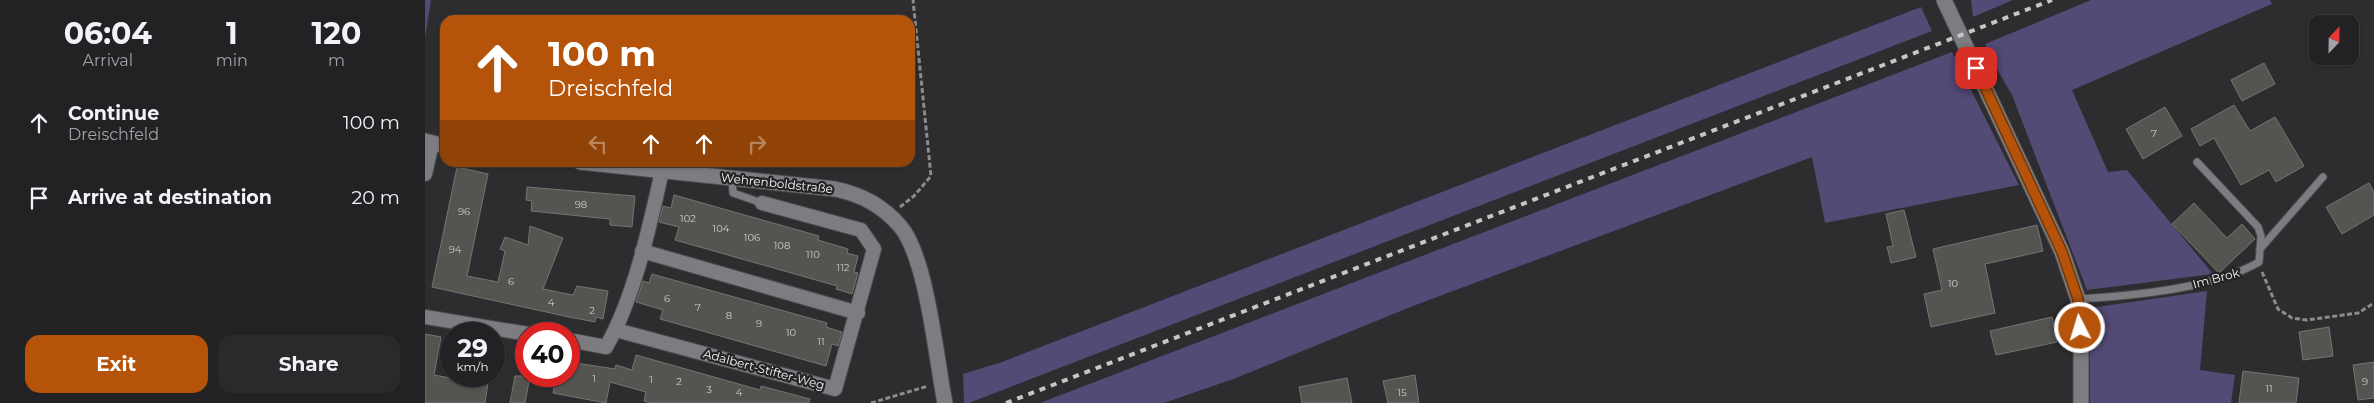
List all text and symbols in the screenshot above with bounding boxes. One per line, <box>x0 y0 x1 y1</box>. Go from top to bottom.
text: 06:04 <box>64 15 152 52</box>
text: 1 <box>226 15 238 52</box>
text: 120 <box>311 15 361 52</box>
north arrow <box>2309 15 2359 65</box>
map controls <box>2309 15 2359 65</box>
text: 100 m <box>548 32 656 75</box>
icon: ahead <box>465 35 530 100</box>
pin <box>1955 47 1997 89</box>
text: Arrival <box>83 51 133 70</box>
text: min <box>216 51 248 70</box>
text: m <box>328 51 345 70</box>
icon: arrive <box>1962 54 1990 82</box>
text: Dreischfeld <box>548 75 673 102</box>
text: Continue <box>68 102 159 125</box>
icon: ahead <box>25 109 53 137</box>
text: 100 m <box>343 111 400 134</box>
text: Dreischfeld <box>68 125 159 144</box>
house number: 7 <box>2151 127 2157 140</box>
icon: left <box>584 130 612 158</box>
icon: ahead <box>637 130 665 158</box>
icon: ahead <box>690 130 718 158</box>
icon: right <box>743 130 771 158</box>
street label: Wehrenboldstraße <box>720 170 834 196</box>
icon: arrive <box>25 184 53 212</box>
text: Arrive at destination <box>68 186 272 209</box>
text: 20 m <box>352 186 400 209</box>
house number: 98 <box>575 198 587 211</box>
house number: 96 <box>458 205 470 218</box>
house number: 102 <box>680 212 696 225</box>
house number: 104 <box>713 222 730 235</box>
house number: 106 <box>744 231 760 244</box>
house number: 108 <box>774 239 790 252</box>
house number: 94 <box>449 243 462 256</box>
house number: 110 <box>806 248 820 261</box>
house number: 112 <box>837 261 850 274</box>
street label: Im Brok <box>2191 264 2242 291</box>
house number: 6 <box>508 275 514 288</box>
house number: 10 <box>1948 277 1958 290</box>
house number: 6 <box>664 292 670 305</box>
house number: 4 <box>548 296 555 309</box>
house number: 7 <box>695 301 701 314</box>
position arrow <box>2053 301 2105 353</box>
house number: 2 <box>589 304 595 317</box>
house number: 8 <box>726 309 732 322</box>
house number: 9 <box>756 317 762 330</box>
speed limit sign: 40 <box>515 322 580 387</box>
house number: 10 <box>786 326 796 339</box>
text: 29 <box>457 333 488 363</box>
button: Exit <box>25 335 208 393</box>
button: Share <box>218 335 400 393</box>
house number: 11 <box>817 335 825 348</box>
street label: Adalbert-Stifter-Weg <box>702 346 826 392</box>
text: km/h <box>456 359 489 374</box>
house number: 1 <box>592 372 596 385</box>
house number: 1 <box>649 373 653 386</box>
house number: 2 <box>676 375 682 388</box>
house number: 9 <box>2362 375 2368 388</box>
house number: 11 <box>2265 382 2273 395</box>
house number: 3 <box>706 383 712 396</box>
house number: 4 <box>736 386 743 399</box>
house number: 15 <box>1397 386 1407 399</box>

